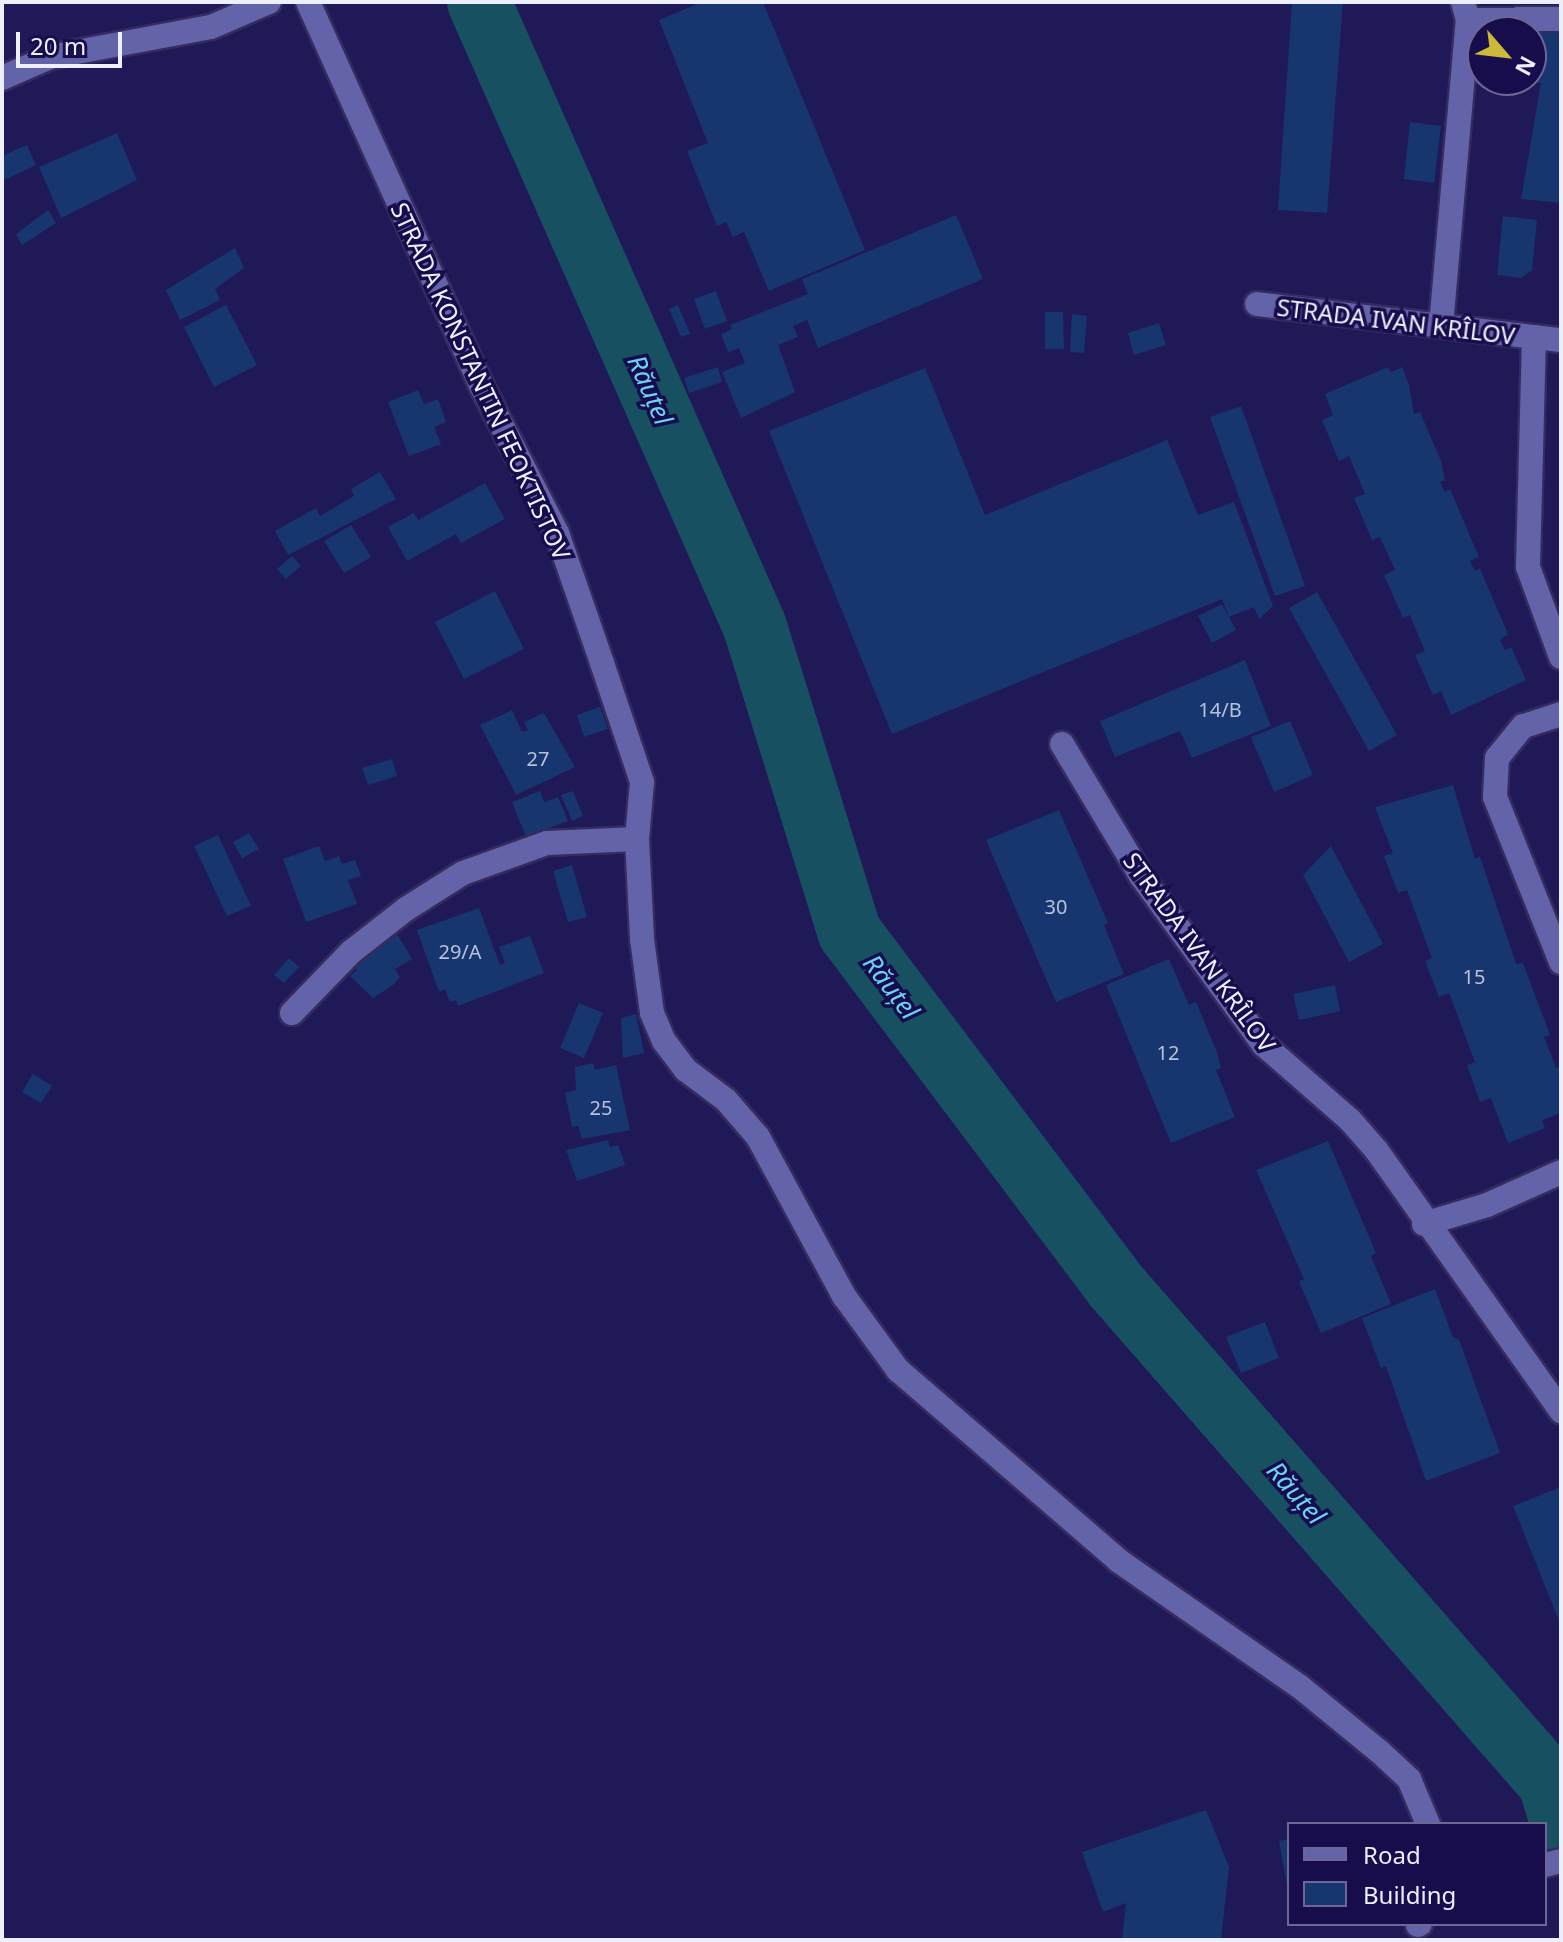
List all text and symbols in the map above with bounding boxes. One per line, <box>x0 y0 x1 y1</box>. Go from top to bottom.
scale bar <box>20 16 126 66</box>
north arrow <box>1467 16 1547 96</box>
text: 20 m <box>30 29 86 62</box>
text: N <box>1509 51 1544 81</box>
street label: STRADA KONSTANTIN FEOKTISTOV <box>385 198 577 564</box>
street label: STRADA IVAN KRÎLOV <box>1275 292 1517 350</box>
water label: Răuțel <box>621 350 679 430</box>
house number: 14/B <box>1198 697 1242 721</box>
house number: 27 <box>527 746 549 770</box>
street label: STRADA IVAN KRÎLOV <box>1118 847 1282 1057</box>
house number: 30 <box>1045 894 1067 918</box>
house number: 29/A <box>438 939 482 963</box>
water label: Răuțel <box>857 948 925 1026</box>
house number: 15 <box>1463 964 1485 988</box>
house number: 12 <box>1157 1040 1179 1064</box>
house number: 25 <box>590 1095 612 1119</box>
water label: Răuțel <box>1260 1455 1332 1531</box>
legend <box>1287 1822 1547 1926</box>
text: Road <box>1363 1838 1421 1871</box>
text: Building <box>1363 1878 1456 1911</box>

